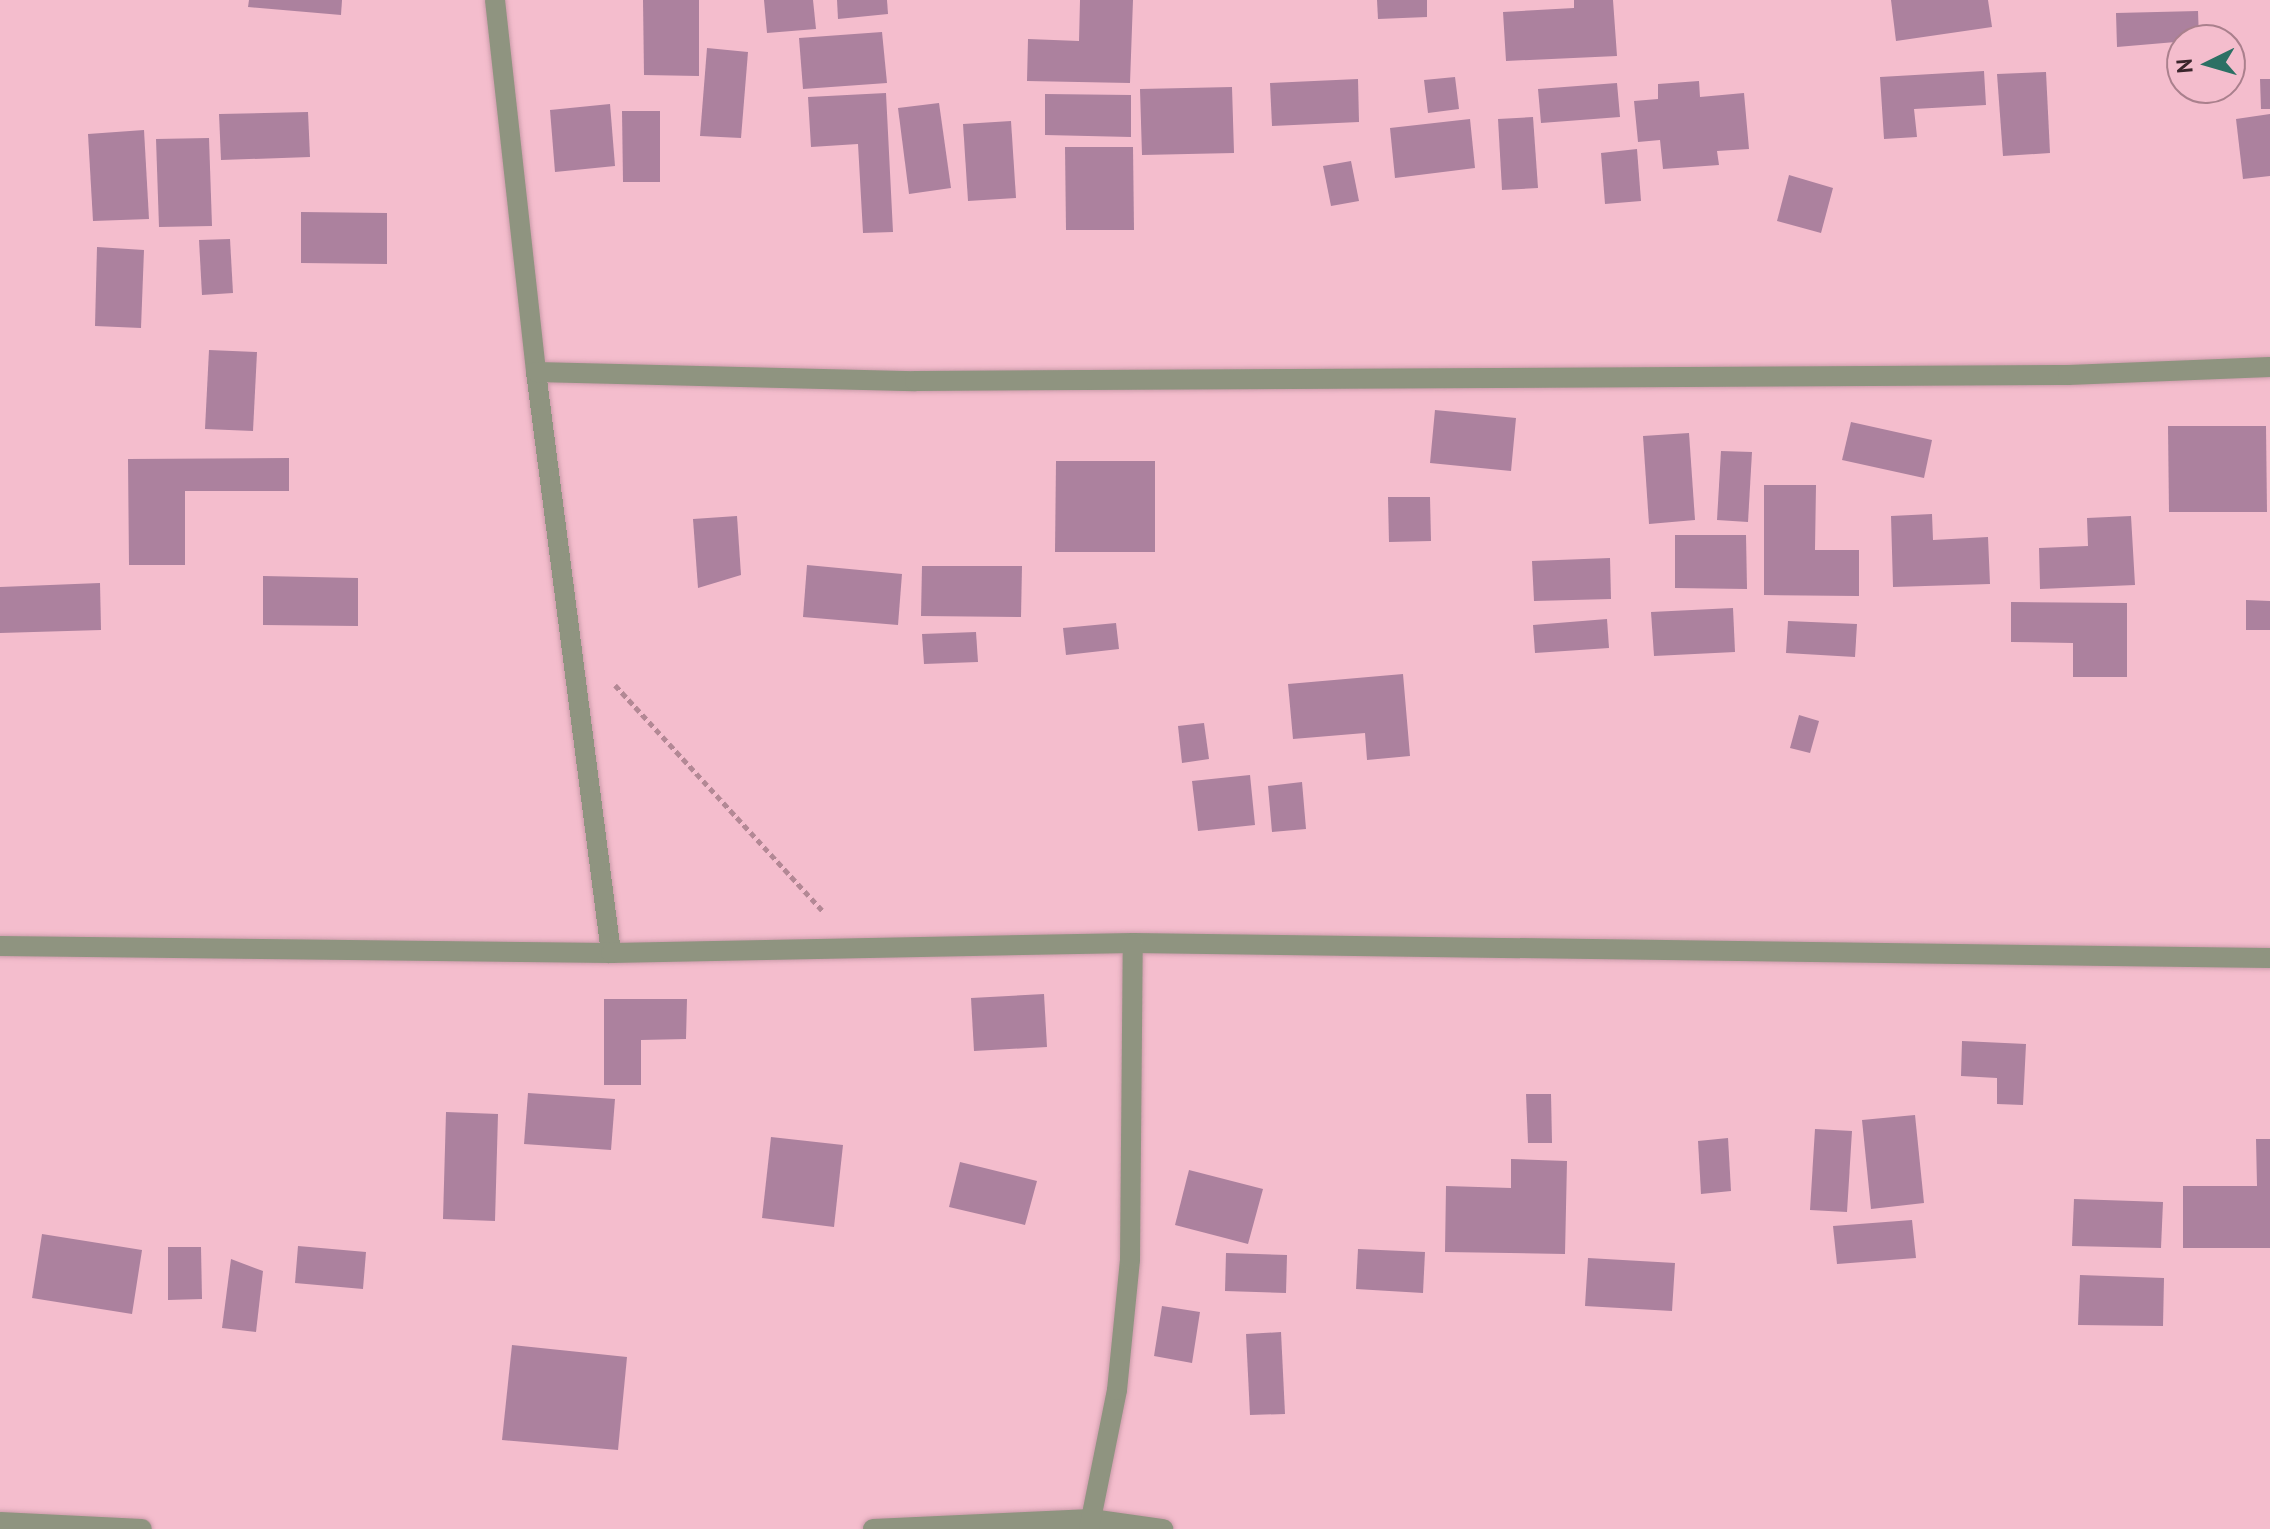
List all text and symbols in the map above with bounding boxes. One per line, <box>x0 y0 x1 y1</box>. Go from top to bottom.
north arrow <box>2166 24 2246 104</box>
text: N <box>2170 57 2199 74</box>

